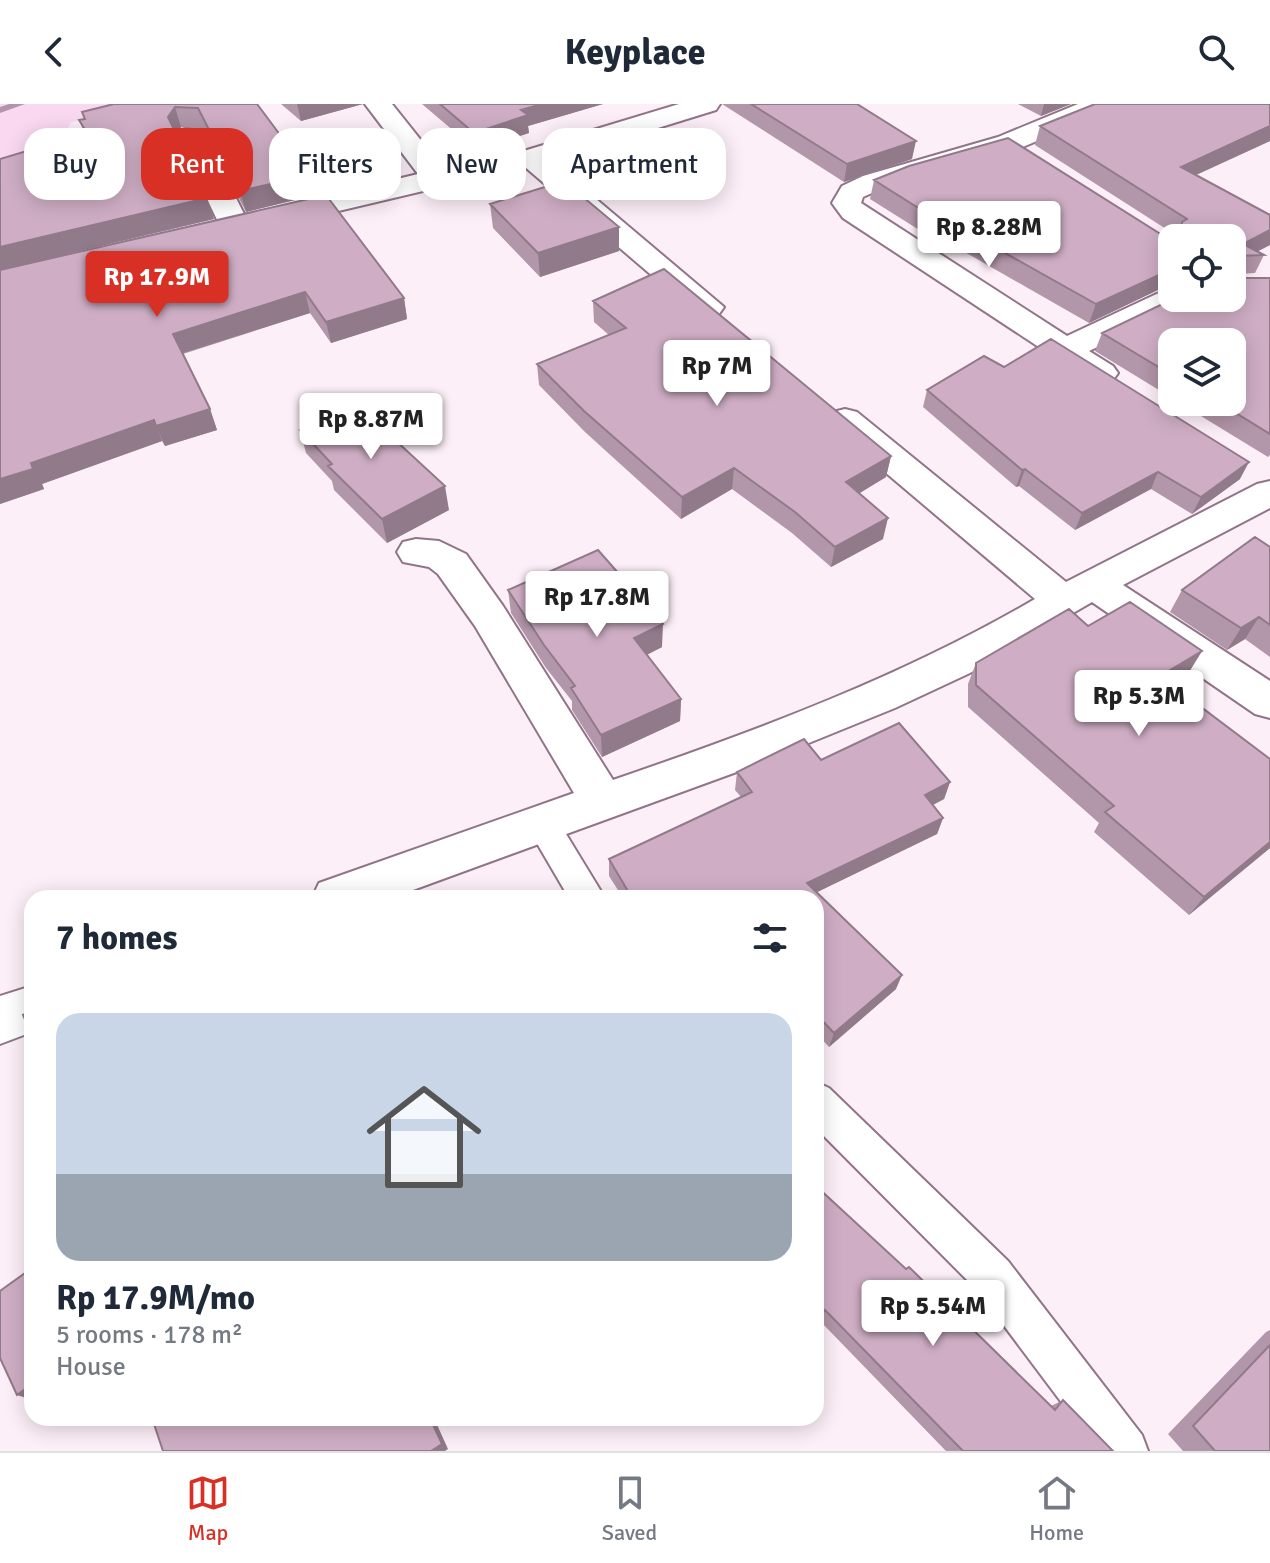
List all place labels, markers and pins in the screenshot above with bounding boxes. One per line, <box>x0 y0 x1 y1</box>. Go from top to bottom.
pin: Rp 8.28M <box>906 201 1072 269</box>
pin: Rp 17.9M <box>74 251 240 319</box>
pin: Rp 7M <box>661 340 773 408</box>
pin: Rp 8.87M <box>288 393 454 461</box>
pin: Rp 17.8M <box>514 571 680 639</box>
pin: Rp 5.3M <box>1065 670 1213 738</box>
pin: Rp 5.54M <box>850 1280 1016 1348</box>

